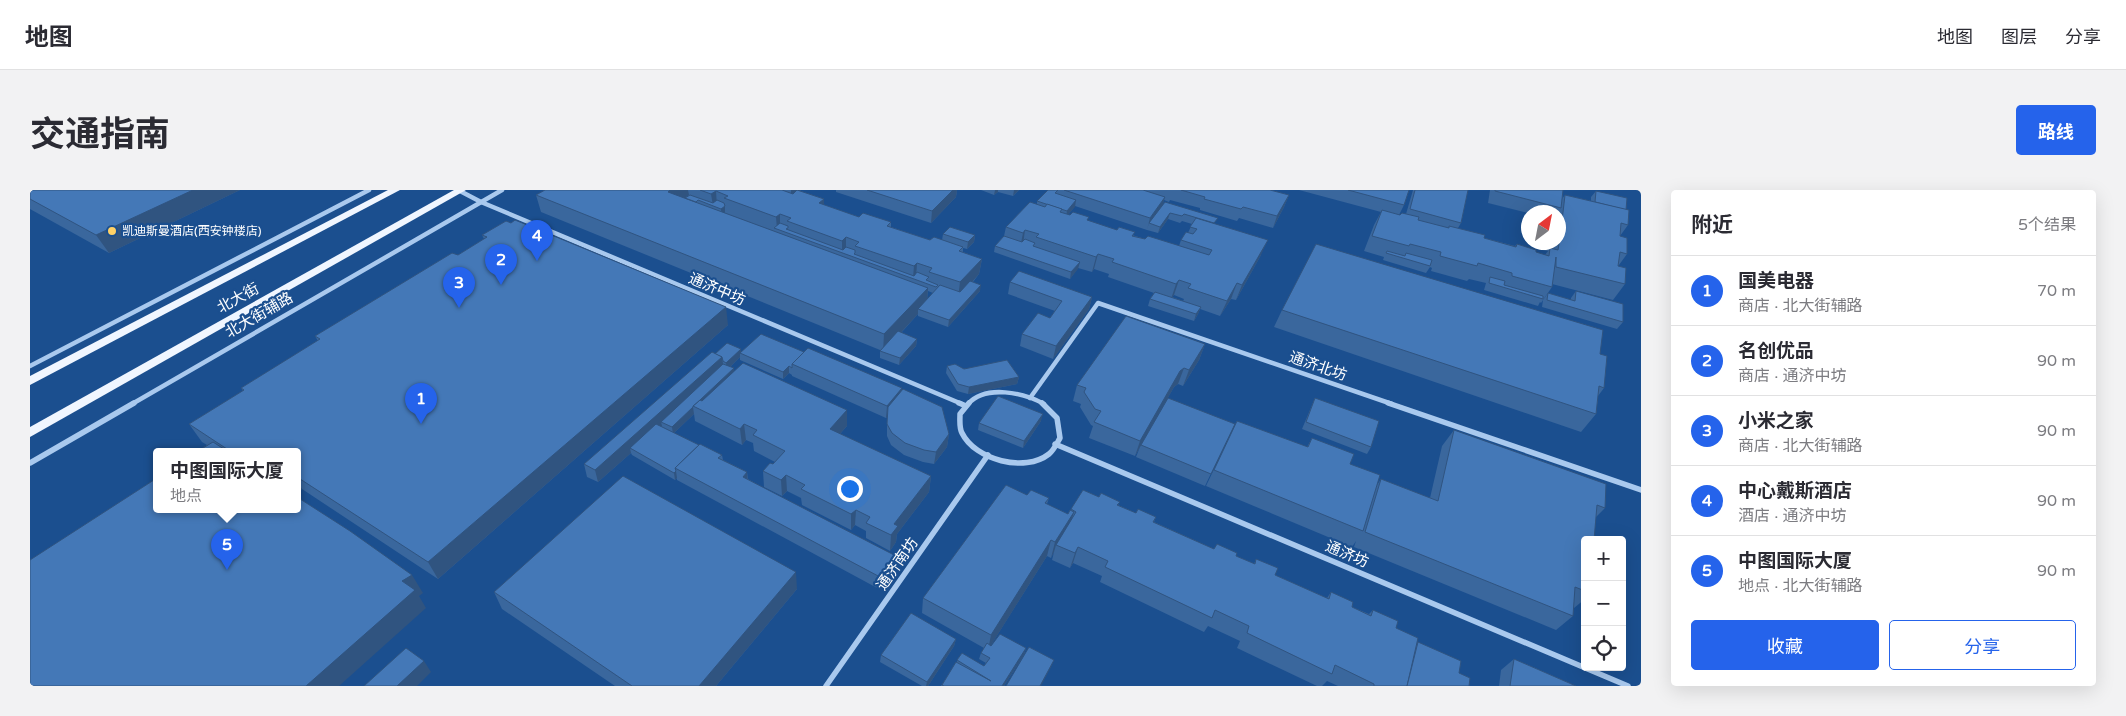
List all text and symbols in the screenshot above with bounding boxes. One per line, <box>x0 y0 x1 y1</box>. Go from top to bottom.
text: 地图 <box>25 23 73 52</box>
text: 地图 <box>1937 26 1973 48</box>
text: 图层 <box>2001 26 2037 48</box>
text: 分享 <box>2065 26 2101 48</box>
button: 路线 <box>2016 105 2096 155</box>
text: 交通指南 <box>30 114 170 156</box>
north arrow <box>1521 205 1566 250</box>
text: 附近 <box>1691 213 1733 238</box>
text: 5个结果 <box>2018 215 2076 235</box>
pin: 4 <box>521 220 553 261</box>
place label: 凯迪斯曼酒店(西安钟楼店) <box>122 224 262 238</box>
marker: 凯迪斯曼酒店(西安钟楼店) <box>106 225 118 237</box>
pin: 2 <box>485 244 517 285</box>
pin: 3 <box>443 267 475 308</box>
street label: 通济中坊 <box>686 269 748 309</box>
text: 国美电器 <box>1738 270 1814 292</box>
street label: 北大街 <box>214 279 262 317</box>
text: 1 <box>1702 281 1712 301</box>
text: 70 m <box>2037 281 2076 301</box>
street label: 北大街辅路 <box>222 288 296 342</box>
text: 商店 · 北大街辅路 <box>1738 296 1862 316</box>
text: 名创优品 <box>1738 340 1814 362</box>
street label: 通济北坊 <box>1287 348 1349 384</box>
text: 2 <box>1702 351 1712 371</box>
text: 90 m <box>2037 351 2076 371</box>
text: 商店 · 通济中坊 <box>1738 366 1846 386</box>
pin: 1 <box>405 383 437 424</box>
text: 小米之家 <box>1738 410 1814 432</box>
text: 3 <box>1702 421 1712 441</box>
text: 90 m <box>2037 421 2076 441</box>
text: 商店 · 北大街辅路 <box>1738 436 1862 456</box>
popup <box>153 448 301 513</box>
text: 中图国际大厦 <box>170 460 284 482</box>
your location <box>837 476 863 502</box>
text: 中心戴斯酒店 <box>1738 480 1852 502</box>
text: 地点 <box>170 486 202 506</box>
text: 4 <box>1702 491 1712 511</box>
text: 90 m <box>2037 491 2076 511</box>
text: 酒店 · 通济中坊 <box>1738 506 1846 526</box>
pin: 5 <box>211 529 243 570</box>
street label: 通济南坊 <box>872 534 922 594</box>
map controls <box>1581 536 1626 671</box>
button: + <box>1581 536 1626 581</box>
street label: 通济坊 <box>1323 537 1371 571</box>
text: 中图国际大厦 <box>1738 550 1852 572</box>
text: 5 <box>1702 561 1712 581</box>
text: 90 m <box>2037 561 2076 581</box>
text: 地点 · 北大街辅路 <box>1738 576 1862 596</box>
button: − <box>1581 581 1626 626</box>
button: 收藏 <box>1691 620 1879 670</box>
button: 分享 <box>1889 620 2076 670</box>
button: locate <box>1581 626 1626 671</box>

